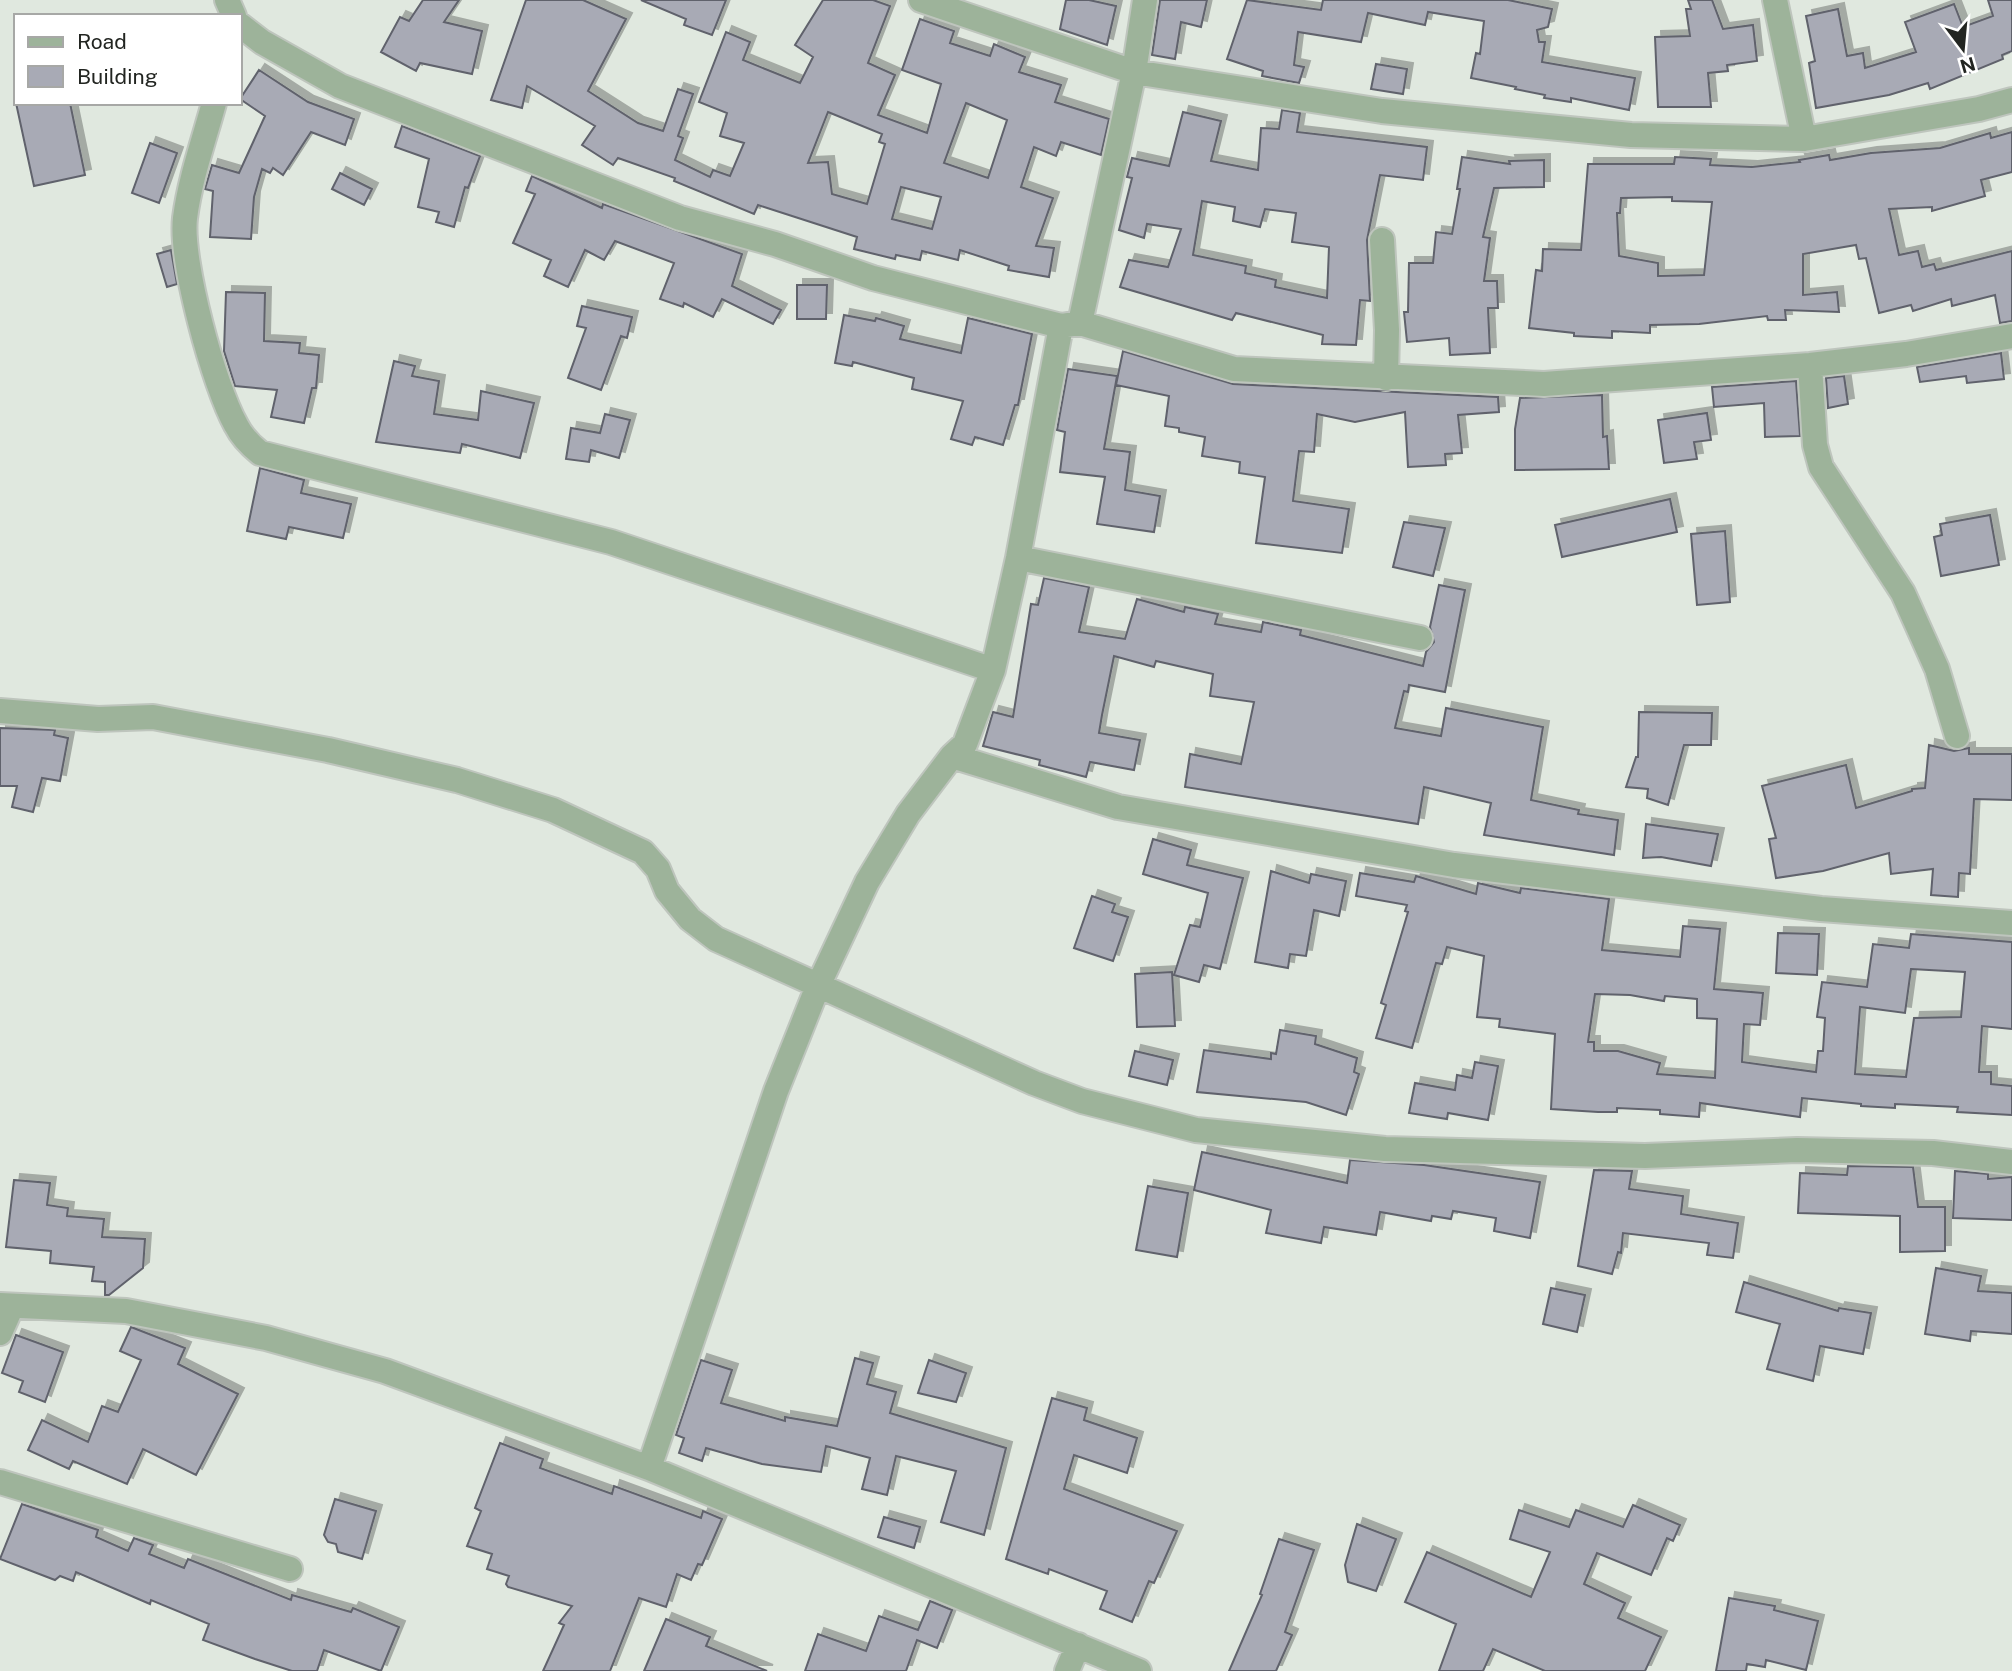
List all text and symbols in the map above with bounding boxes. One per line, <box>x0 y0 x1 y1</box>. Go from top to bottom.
legend <box>14 14 242 105</box>
north arrow <box>1928 14 1998 84</box>
text: Road <box>77 29 127 54</box>
text: N <box>1958 53 1978 78</box>
text: Building <box>77 64 158 89</box>

